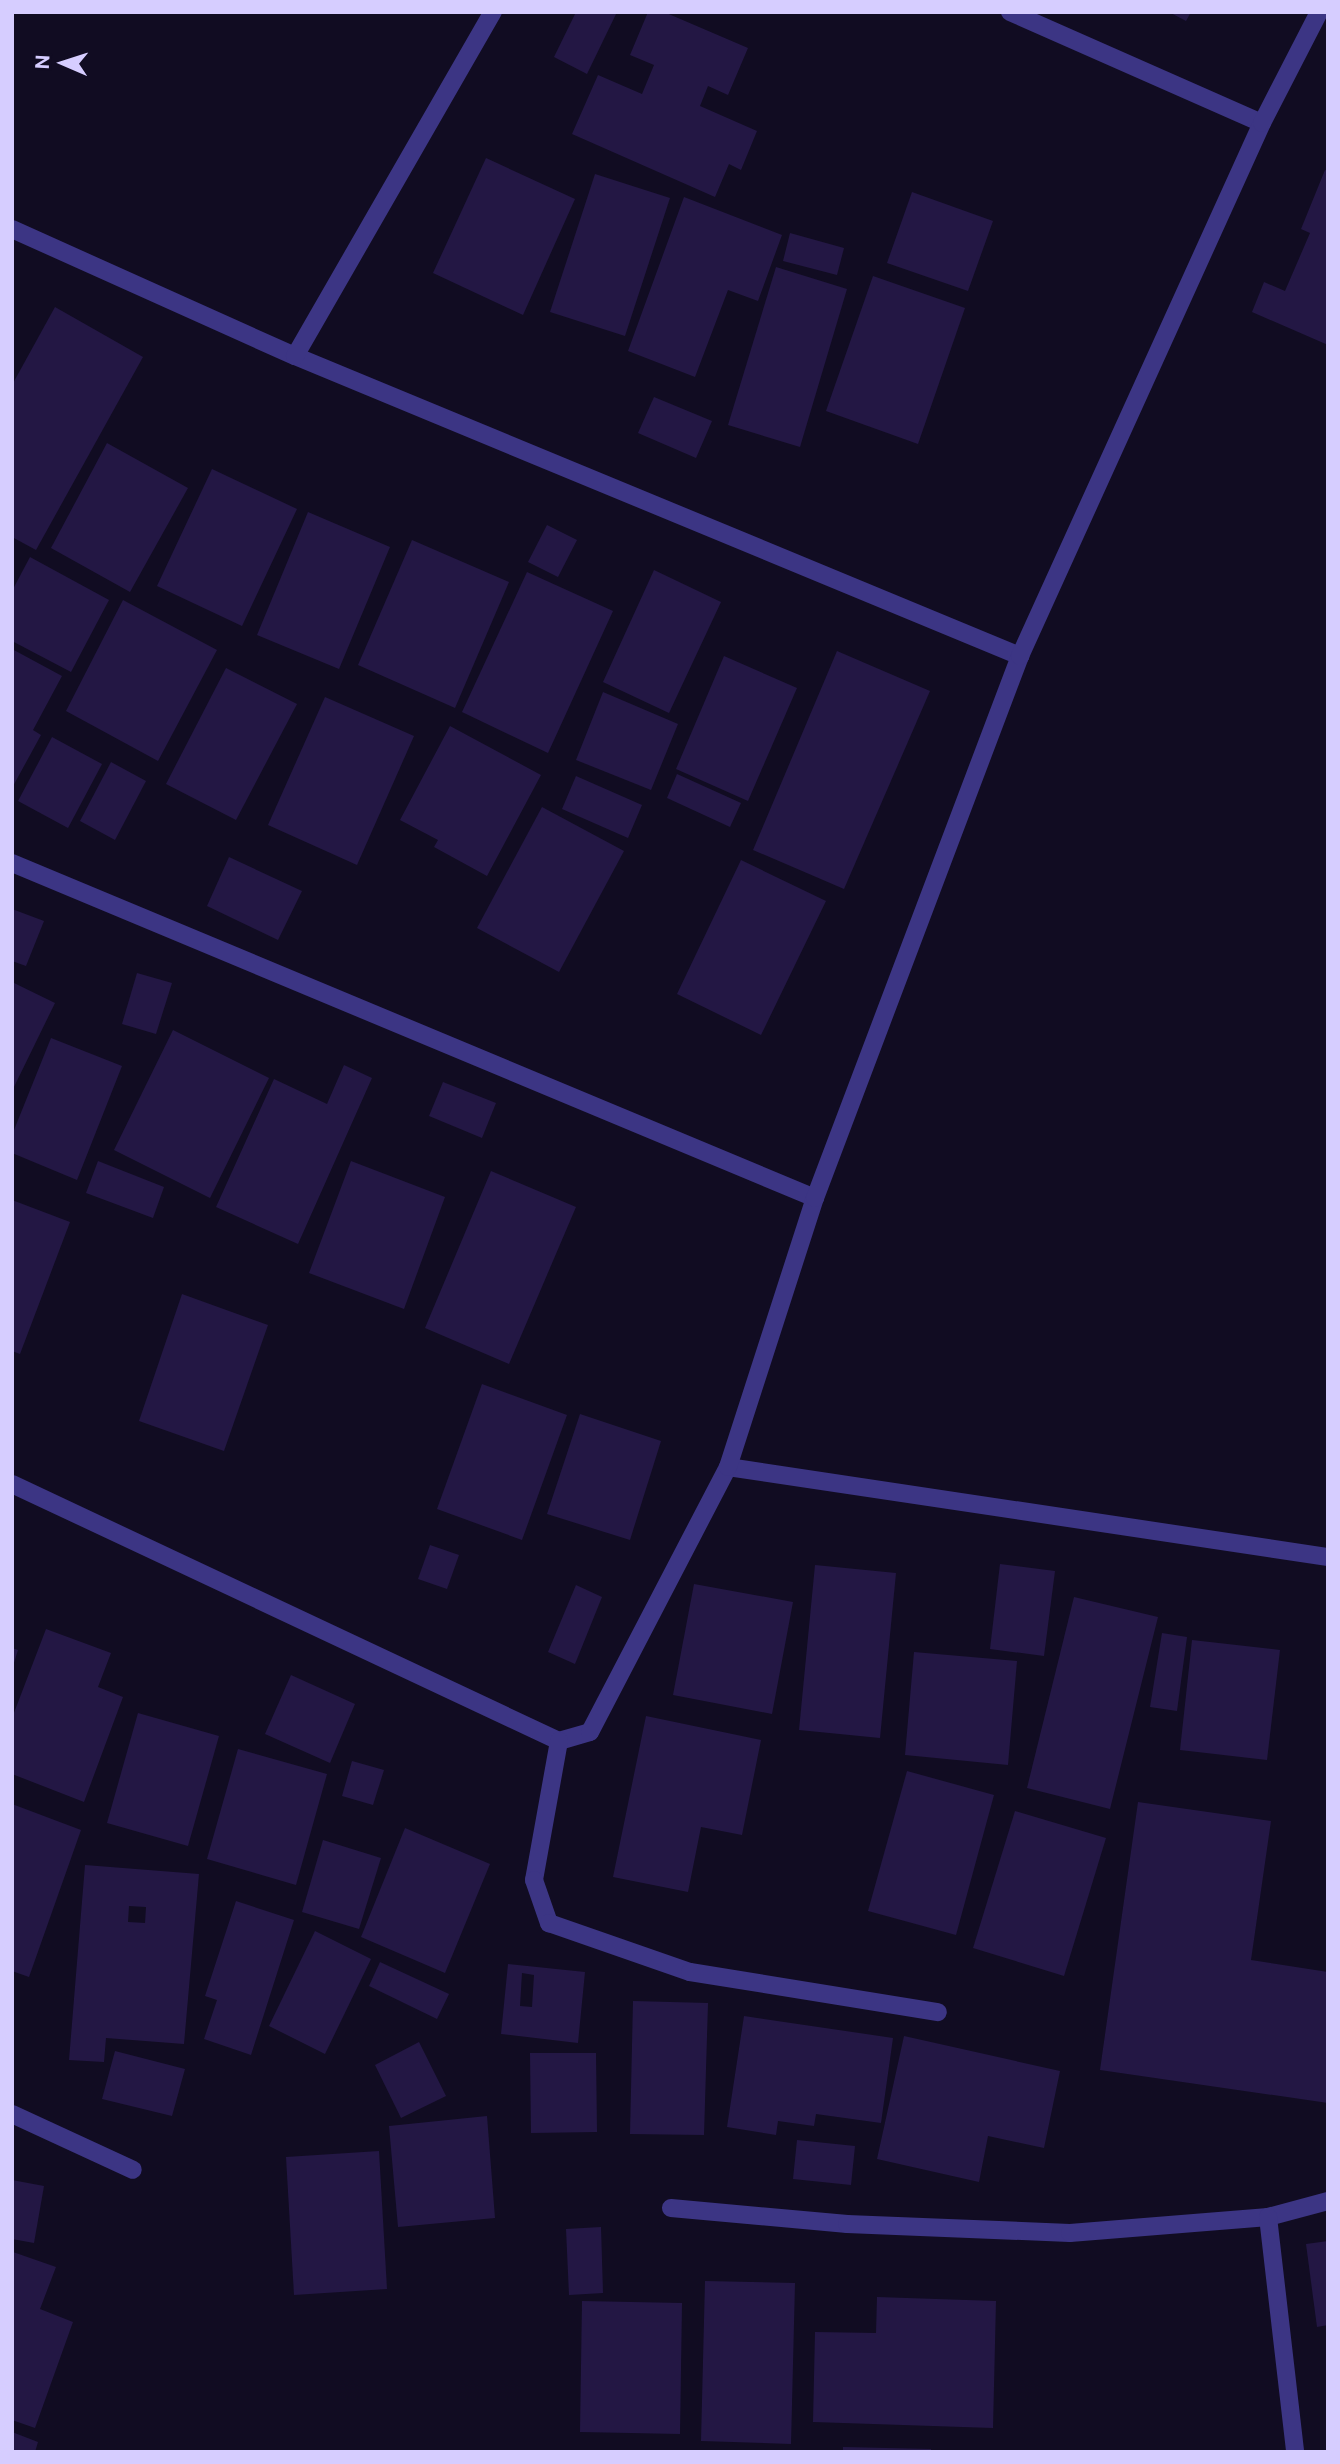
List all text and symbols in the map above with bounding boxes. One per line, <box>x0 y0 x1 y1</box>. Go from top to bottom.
north arrow <box>28 28 98 98</box>
text: N <box>31 54 53 70</box>

